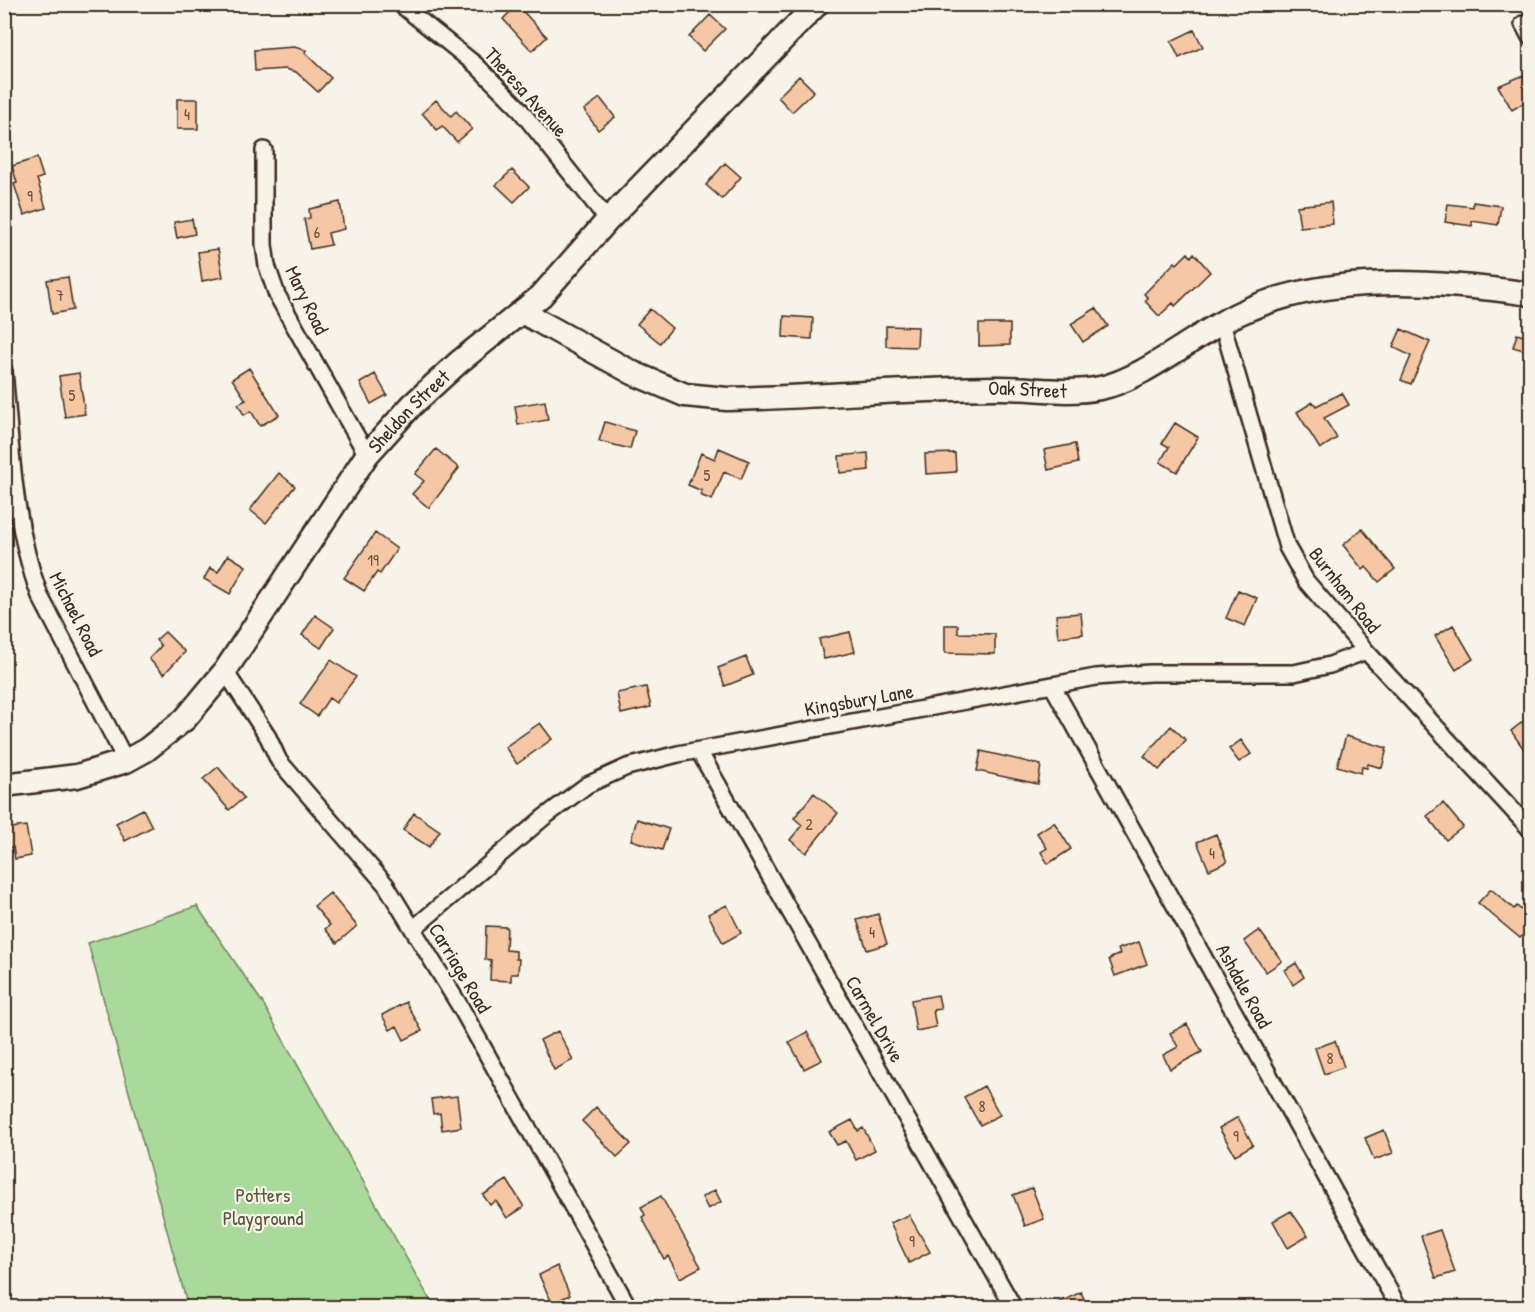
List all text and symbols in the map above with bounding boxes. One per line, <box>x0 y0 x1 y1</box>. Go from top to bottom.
street label: Theresa Avenue <box>479 41 574 142</box>
house number: 4 <box>184 103 190 125</box>
house number: 9 <box>27 185 33 207</box>
house number: 6 <box>314 221 320 243</box>
street label: Mary Road <box>279 261 336 339</box>
house number: 7 <box>56 284 64 306</box>
street label: Sheldon Street <box>361 362 456 458</box>
street label: Oak Street <box>988 374 1068 404</box>
house number: 5 <box>69 384 76 406</box>
house number: 5 <box>704 464 711 486</box>
street label: Burnham Road <box>1303 541 1388 638</box>
house number: 19 <box>367 549 379 571</box>
street label: Michael Road <box>44 567 109 661</box>
street label: Kingsbury Lane <box>802 677 915 722</box>
house number: 2 <box>805 813 813 835</box>
house number: 4 <box>1209 842 1215 864</box>
street label: Carriage Road <box>423 918 498 1018</box>
house number: 4 <box>869 921 875 943</box>
street label: Ashdale Road <box>1210 939 1279 1033</box>
street label: Carmel Drive <box>840 971 911 1067</box>
house number: 8 <box>1327 1047 1334 1069</box>
house number: 8 <box>979 1095 986 1117</box>
house number: 9 <box>1233 1125 1239 1147</box>
park label: Potters Playground <box>223 1181 304 1231</box>
house number: 9 <box>909 1230 915 1252</box>

